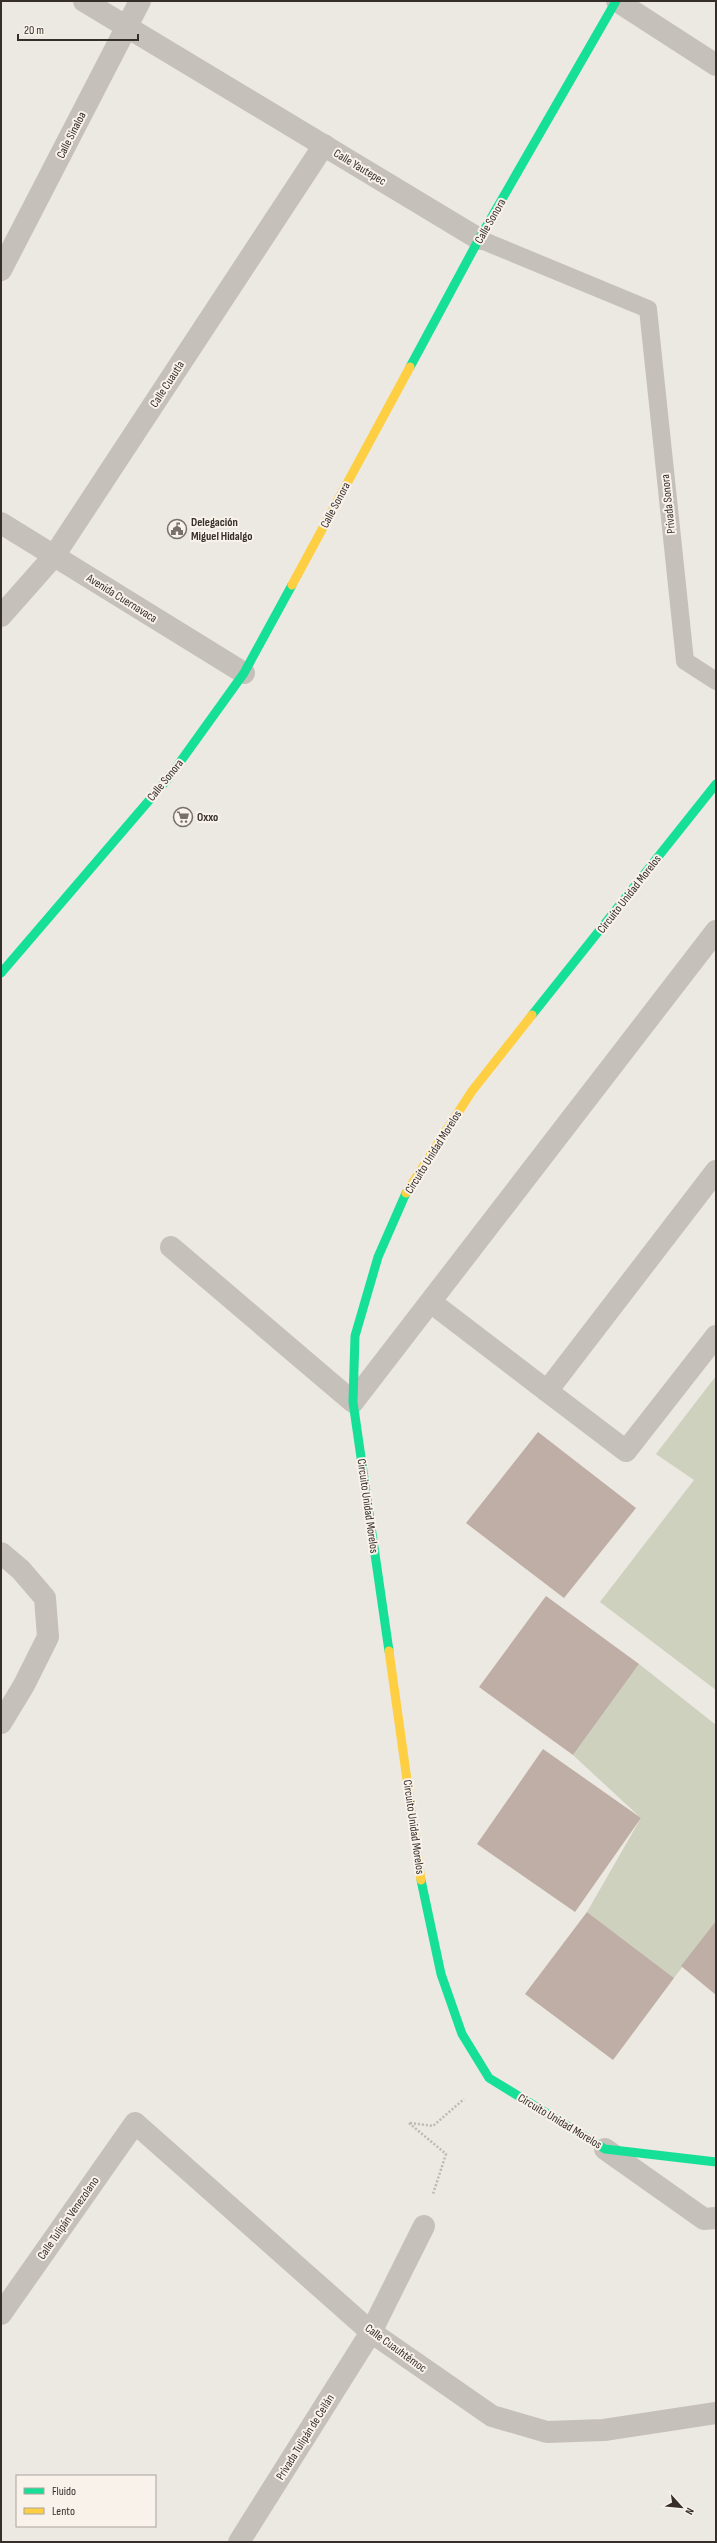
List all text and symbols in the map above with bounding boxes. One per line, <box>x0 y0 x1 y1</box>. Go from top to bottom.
scale bar <box>18 16 138 42</box>
text: 20 m <box>24 23 44 38</box>
street label: Calle Sinaloa <box>53 109 90 161</box>
street label: Calle Yautepec <box>331 146 389 189</box>
street label: Calle Sonora <box>472 196 509 246</box>
street label: Calle Cuautla <box>147 358 188 410</box>
street label: Privada Sonora <box>658 473 679 534</box>
street label: Calle Sonora <box>317 480 354 531</box>
place label: Delegación Miguel Hidalgo <box>191 515 252 544</box>
public building icon: Delegación Miguel Hidalgo <box>166 518 188 540</box>
street label: Avenida Cuernavaca <box>83 570 160 626</box>
street label: Calle Sonora <box>144 756 187 804</box>
supermarket icon: Oxxo <box>172 806 194 828</box>
place label: Oxxo <box>197 810 218 825</box>
street label: Circuito Unidad Morelos <box>594 852 665 936</box>
street label: Circuito Unidad Morelos <box>402 1108 465 1197</box>
street label: Circuito Unidad Morelos <box>353 1458 382 1554</box>
street label: Circuito Unidad Morelos <box>399 1779 428 1875</box>
street label: Circuito Unidad Morelos <box>515 2090 604 2152</box>
street label: Calle Tulipán Venezolano <box>34 2174 103 2263</box>
street label: Calle Cuauhtémoc <box>362 2321 430 2376</box>
street label: Privada Tulipán de Ceilán <box>273 2392 338 2483</box>
legend <box>16 2475 156 2527</box>
text: Fluido <box>52 2484 76 2499</box>
north arrow <box>661 2487 701 2527</box>
text: Lento <box>52 2504 75 2519</box>
text: N <box>682 2506 697 2517</box>

